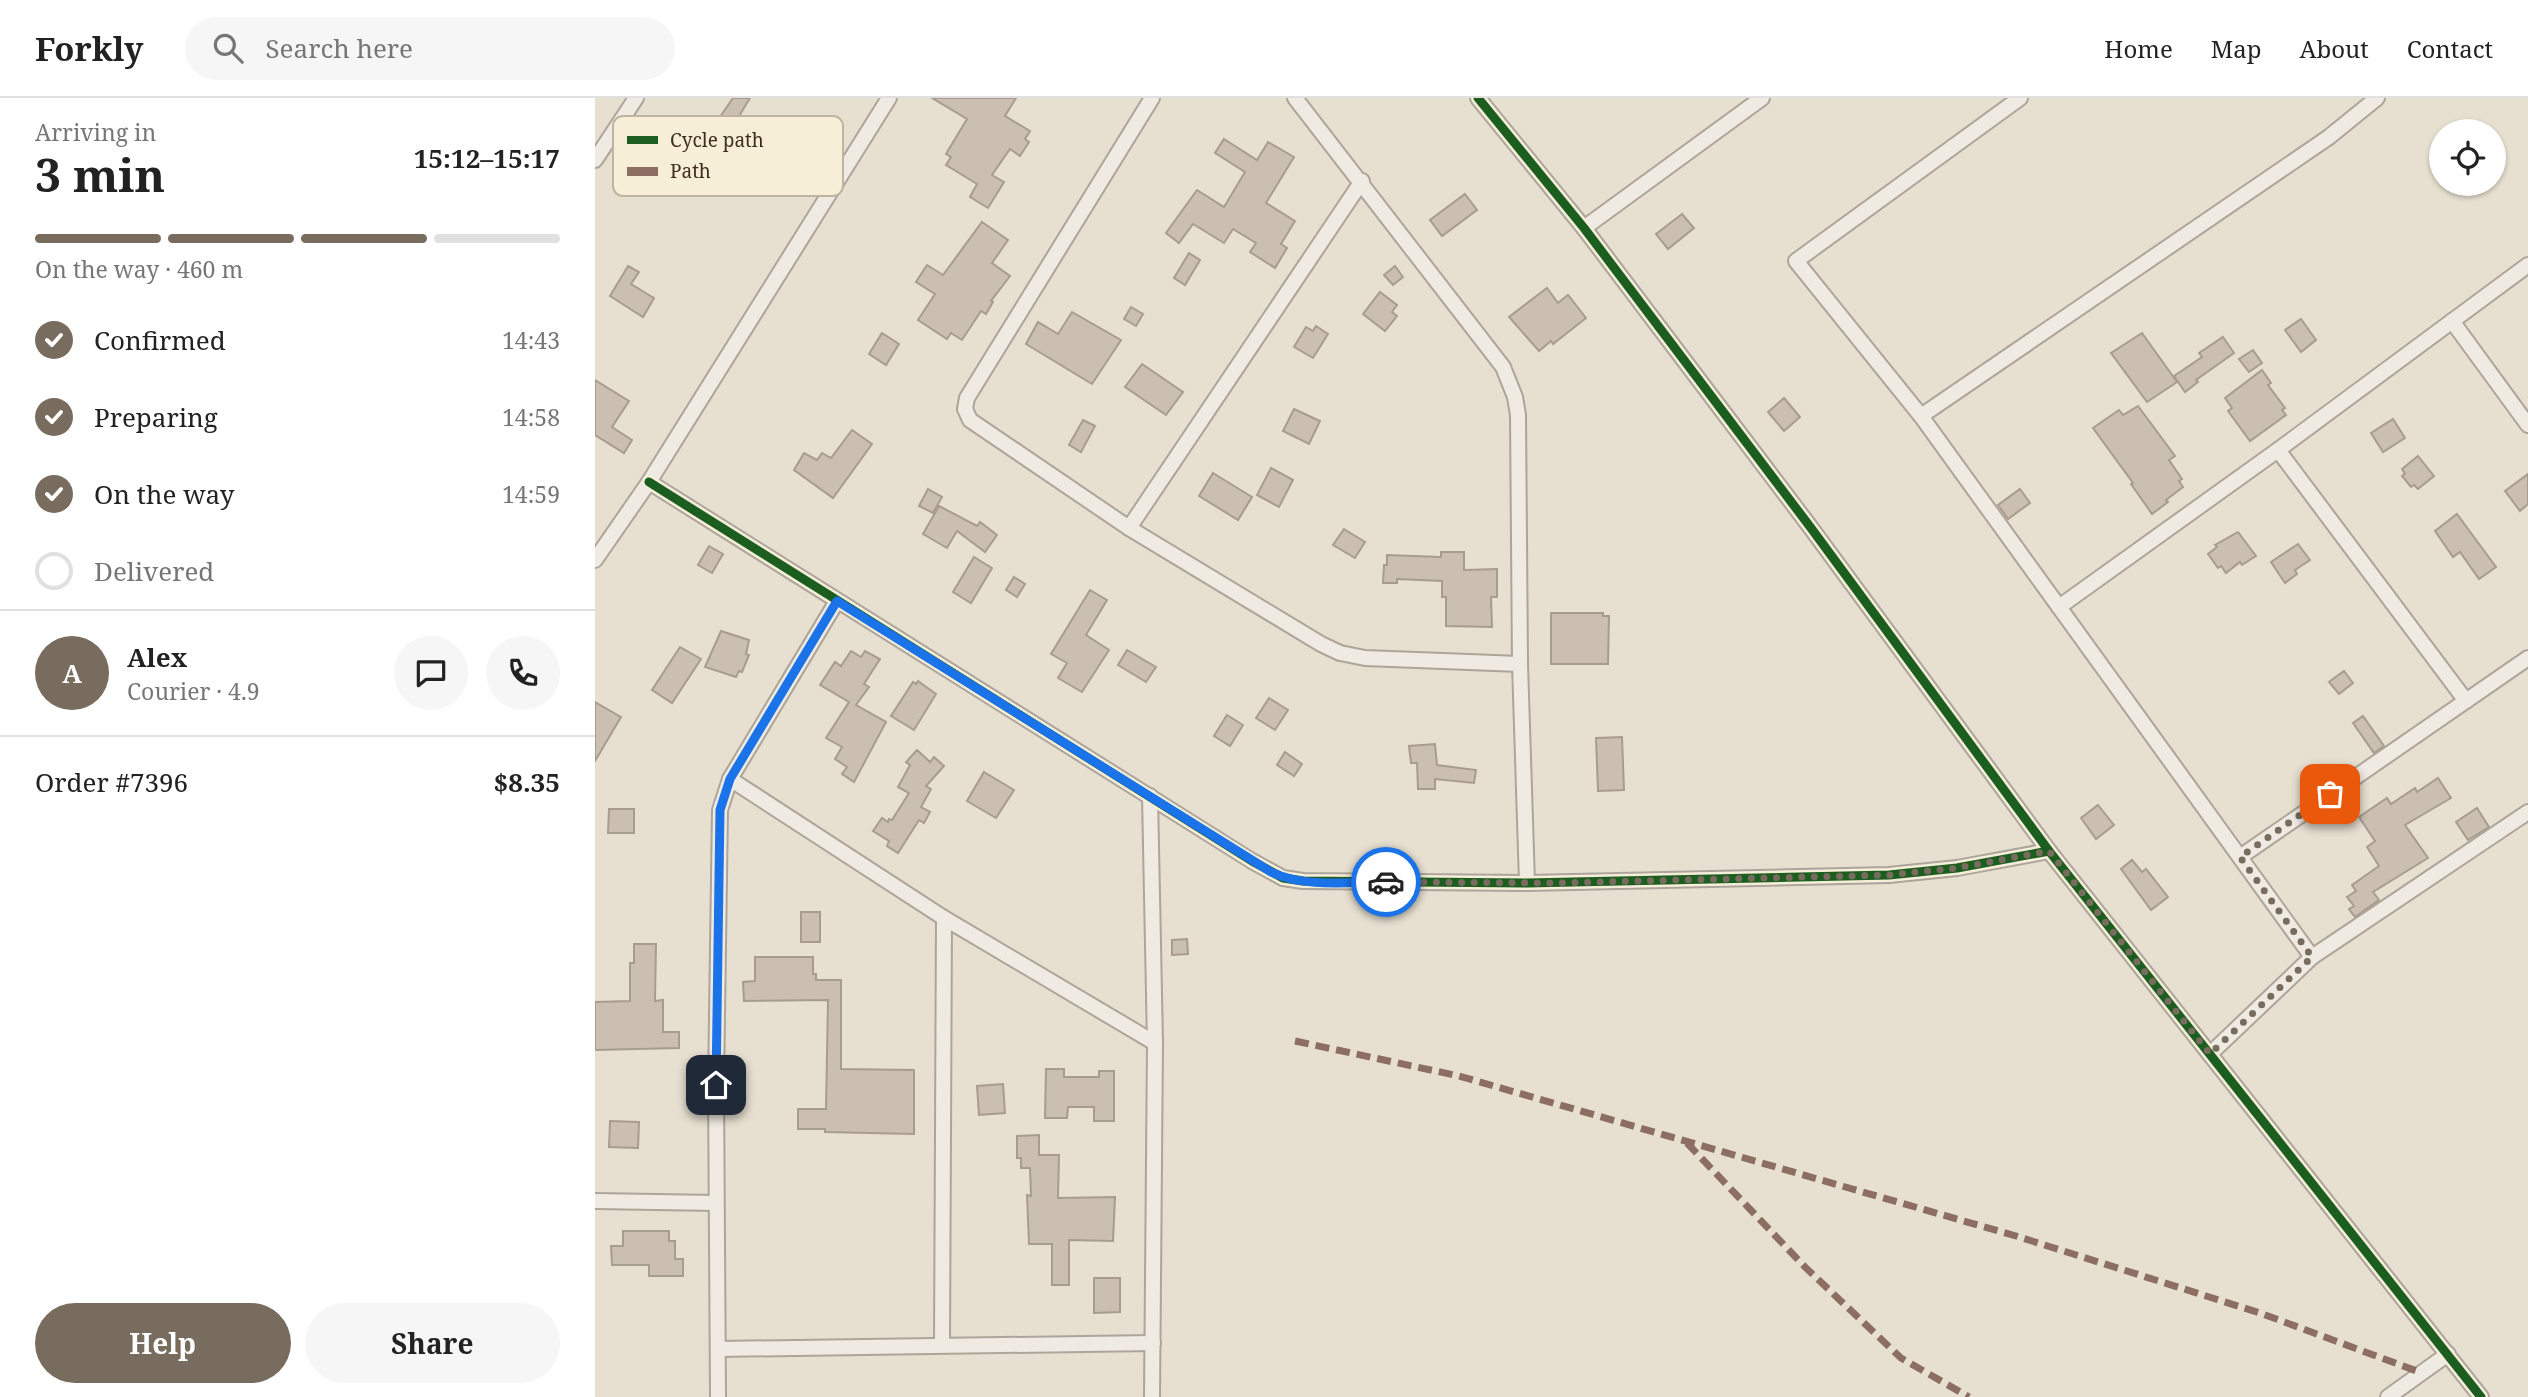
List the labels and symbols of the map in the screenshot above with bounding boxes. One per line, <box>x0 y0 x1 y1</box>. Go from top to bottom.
legend <box>613 116 843 196</box>
text: Cycle path <box>670 127 764 153</box>
text: Path <box>670 158 711 184</box>
pin <box>2300 764 2360 824</box>
courier <box>1351 847 1421 917</box>
pin <box>686 1055 746 1115</box>

